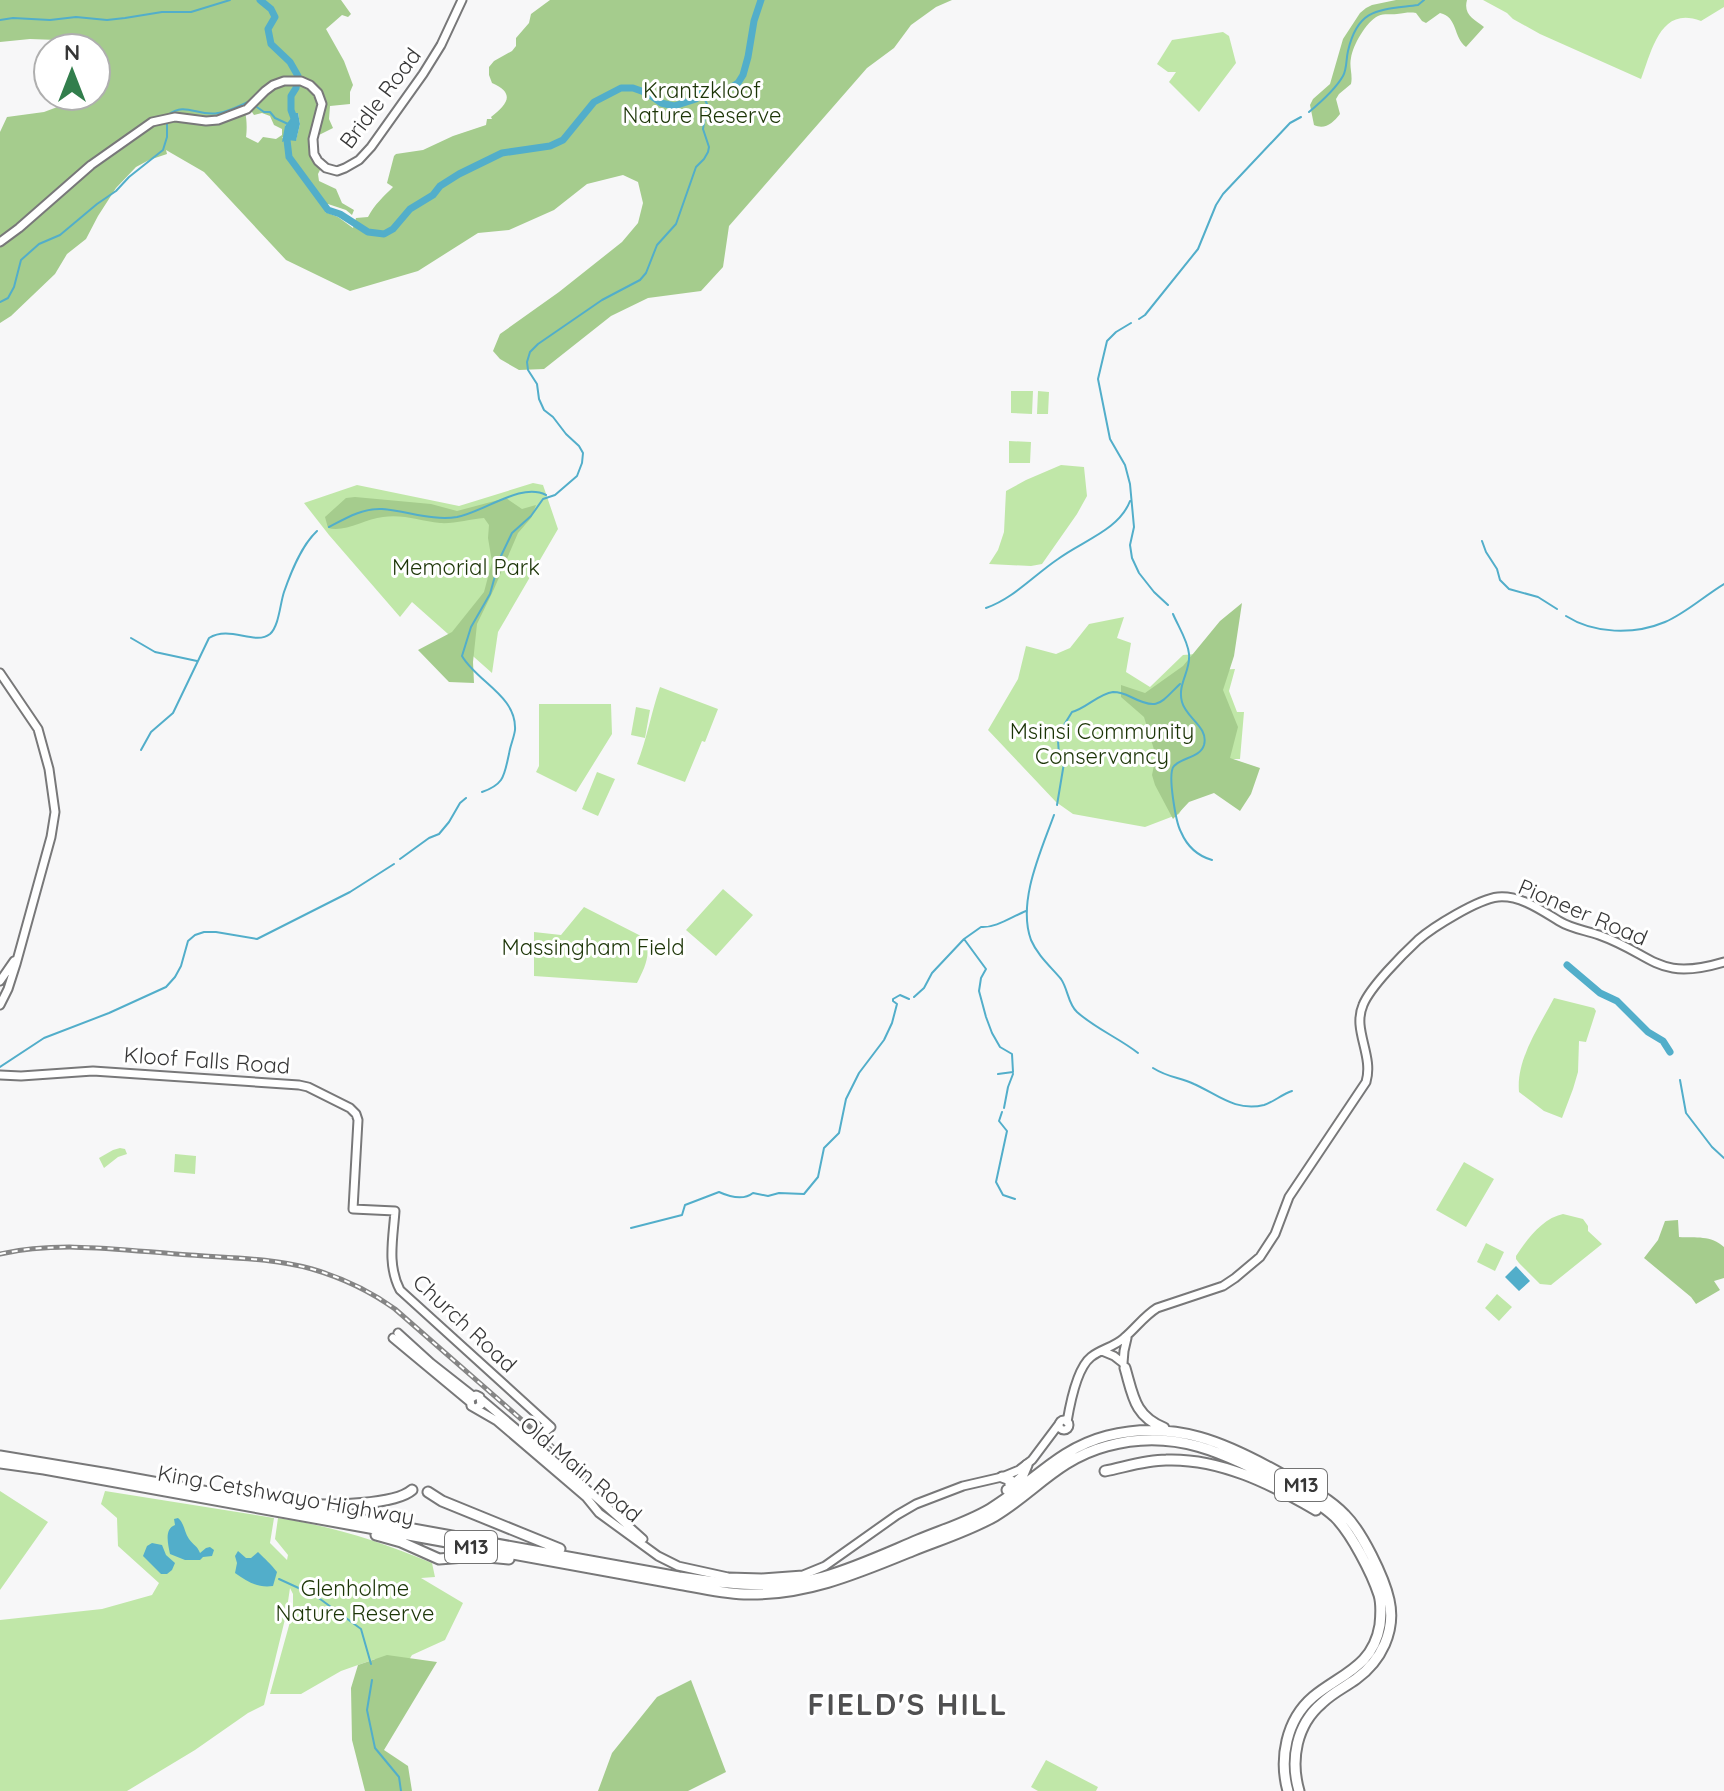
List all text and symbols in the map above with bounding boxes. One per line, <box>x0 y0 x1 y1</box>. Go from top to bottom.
north arrow <box>32 32 112 112</box>
text: N <box>64 38 80 66</box>
street label: Bridle Road <box>333 42 427 154</box>
park label: Krantzkloof Nature Reserve <box>622 76 782 129</box>
park label: Memorial Park <box>392 553 540 581</box>
park label: Msinsi Community Conservancy <box>1010 717 1194 770</box>
street label: Pioneer Road <box>1514 872 1652 952</box>
park label: Massingham Field <box>502 933 684 961</box>
street label: Kloof Falls Road <box>123 1040 291 1080</box>
street label: Church Road <box>407 1268 523 1378</box>
street label: Old Main Road <box>514 1410 648 1528</box>
street label: King Cetshwayo Highway <box>155 1459 417 1531</box>
road number: M13 <box>1275 1469 1327 1501</box>
road number: M13 <box>445 1531 497 1563</box>
park label: Glenholme Nature Reserve <box>275 1574 435 1627</box>
district label: FIELD'S HILL <box>808 1685 1008 1723</box>

